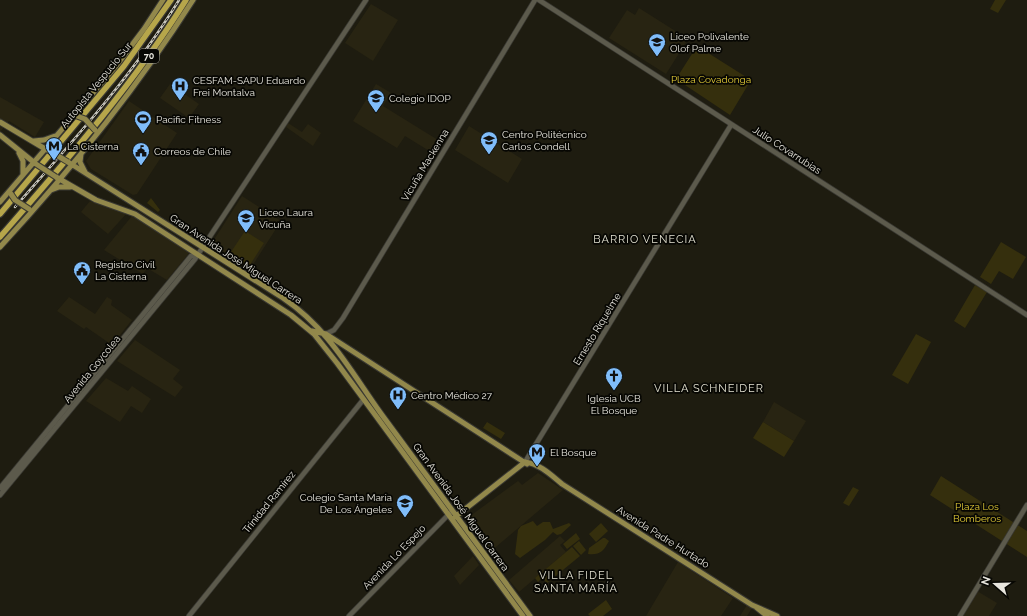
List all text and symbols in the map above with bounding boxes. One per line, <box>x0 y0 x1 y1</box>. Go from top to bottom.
place label: Liceo Polivalente Olof Palme <box>670 31 749 54</box>
school or university icon: Liceo Polivalente Olof Palme <box>647 32 667 57</box>
street label: Autopista Vespucio Sur <box>58 40 134 130</box>
road number: 70 <box>139 49 159 63</box>
park label: Plaza Covadonga <box>671 74 751 85</box>
place label: CESFAM-SAPU Eduardo Frei Montalva <box>193 75 305 98</box>
hospital icon: CESFAM-SAPU Eduardo Frei Montalva <box>170 76 190 101</box>
school or university icon: Colegio IDOP <box>366 88 386 113</box>
place label: Colegio IDOP <box>389 93 451 104</box>
sports icon: Pacific Fitness <box>133 109 153 134</box>
place label: Pacific Fitness <box>156 114 221 125</box>
street label: Julio Covarrubias <box>751 124 823 176</box>
street label: Vicuña Mackenna <box>399 127 451 203</box>
place label: Centro Politécnico Carlos Condell <box>502 129 587 152</box>
school or university icon: Centro Politécnico Carlos Condell <box>479 130 499 155</box>
metro station icon: La Cisterna <box>44 136 64 161</box>
place label: La Cisterna <box>67 141 119 152</box>
public building icon: Correos de Chile <box>131 141 151 166</box>
place label: Correos de Chile <box>154 146 231 157</box>
place label: Liceo Laura Vicuña <box>259 207 313 230</box>
school or university icon: Liceo Laura Vicuña <box>236 208 256 233</box>
street label: Gran Avenida José Miguel Carrera <box>168 212 304 306</box>
district label: BARRIO VENECIA <box>593 233 697 246</box>
place label: Registro Civil La Cisterna <box>95 259 155 282</box>
public building icon: Registro Civil La Cisterna <box>72 260 92 285</box>
street label: Ernesto Riquelme <box>571 291 623 367</box>
street label: Avenida Goycolea <box>62 333 122 405</box>
church icon: Iglesia UCB El Bosque <box>604 366 624 391</box>
district label: VILLA SCHNEIDER <box>654 382 764 395</box>
hospital icon: Centro Médico 27 <box>388 385 408 410</box>
place label: Centro Médico 27 <box>411 390 493 401</box>
place label: Iglesia UCB El Bosque <box>587 393 641 416</box>
street label: Gran Avenida José Miguel Carrera <box>411 441 511 573</box>
metro station icon: El Bosque <box>527 442 547 467</box>
place label: El Bosque <box>550 447 597 458</box>
street label: Trinidad Ramírez <box>241 469 297 535</box>
place label: Colegio Santa María De Los Ángeles <box>300 492 392 515</box>
school or university icon: Colegio Santa María De Los Ángeles <box>395 493 415 518</box>
park label: Plaza Los Bomberos <box>953 501 1001 524</box>
street label: Avenida Padre Hurtado <box>615 504 711 570</box>
street label: Avenida Lo Espejo <box>361 523 428 591</box>
north arrow <box>975 564 1015 604</box>
district label: VILLA FIDEL SANTA MARÍA <box>534 569 618 595</box>
text: N <box>979 575 994 587</box>

